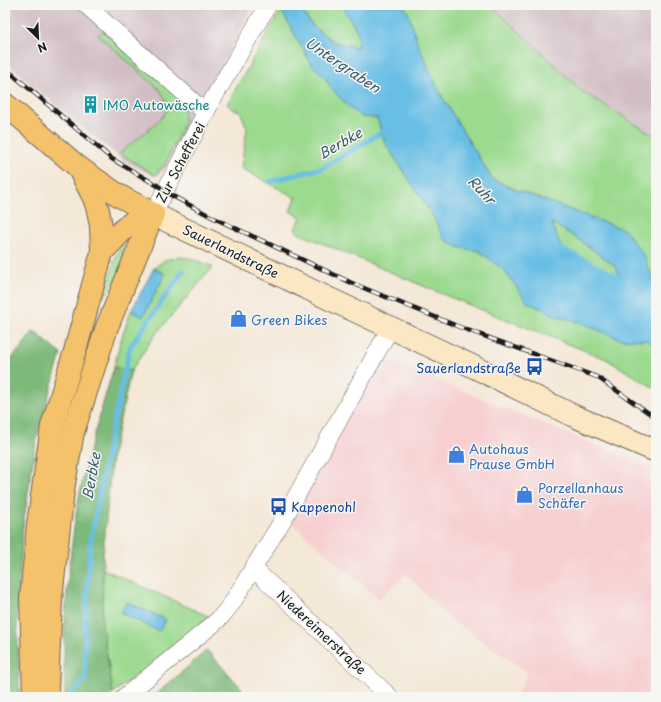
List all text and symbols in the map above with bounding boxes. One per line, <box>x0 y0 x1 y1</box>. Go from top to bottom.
north arrow <box>18 18 58 58</box>
water label: Untergraben <box>301 32 386 99</box>
text: N <box>35 38 50 57</box>
building icon: IMO Autowäsche <box>80 94 100 114</box>
place label: IMO Autowäsche <box>103 95 210 114</box>
street label: Zur Schefferei <box>151 118 209 206</box>
water label: Berbke <box>314 121 367 164</box>
water label: Ruhr <box>463 171 502 211</box>
street label: Sauerlandstraße <box>180 220 282 283</box>
shop icon: Green Bikes <box>228 309 248 329</box>
place label: Green Bikes <box>251 310 327 329</box>
bus stop icon: Sauerlandstraße <box>524 357 544 377</box>
place label: Sauerlandstraße <box>416 358 521 377</box>
place label: Autohaus Prause GmbH <box>469 439 555 473</box>
shop icon: Autohaus Prause GmbH <box>446 445 466 465</box>
water label: Berbke <box>77 449 106 501</box>
place label: Porzellanhaus Schäfer <box>538 478 623 512</box>
shop icon: Porzellanhaus Schäfer <box>515 484 535 504</box>
bus stop icon: Kappenohl <box>268 496 288 516</box>
place label: Kappenohl <box>291 497 356 516</box>
street label: Niedereimerstraße <box>273 586 371 679</box>

